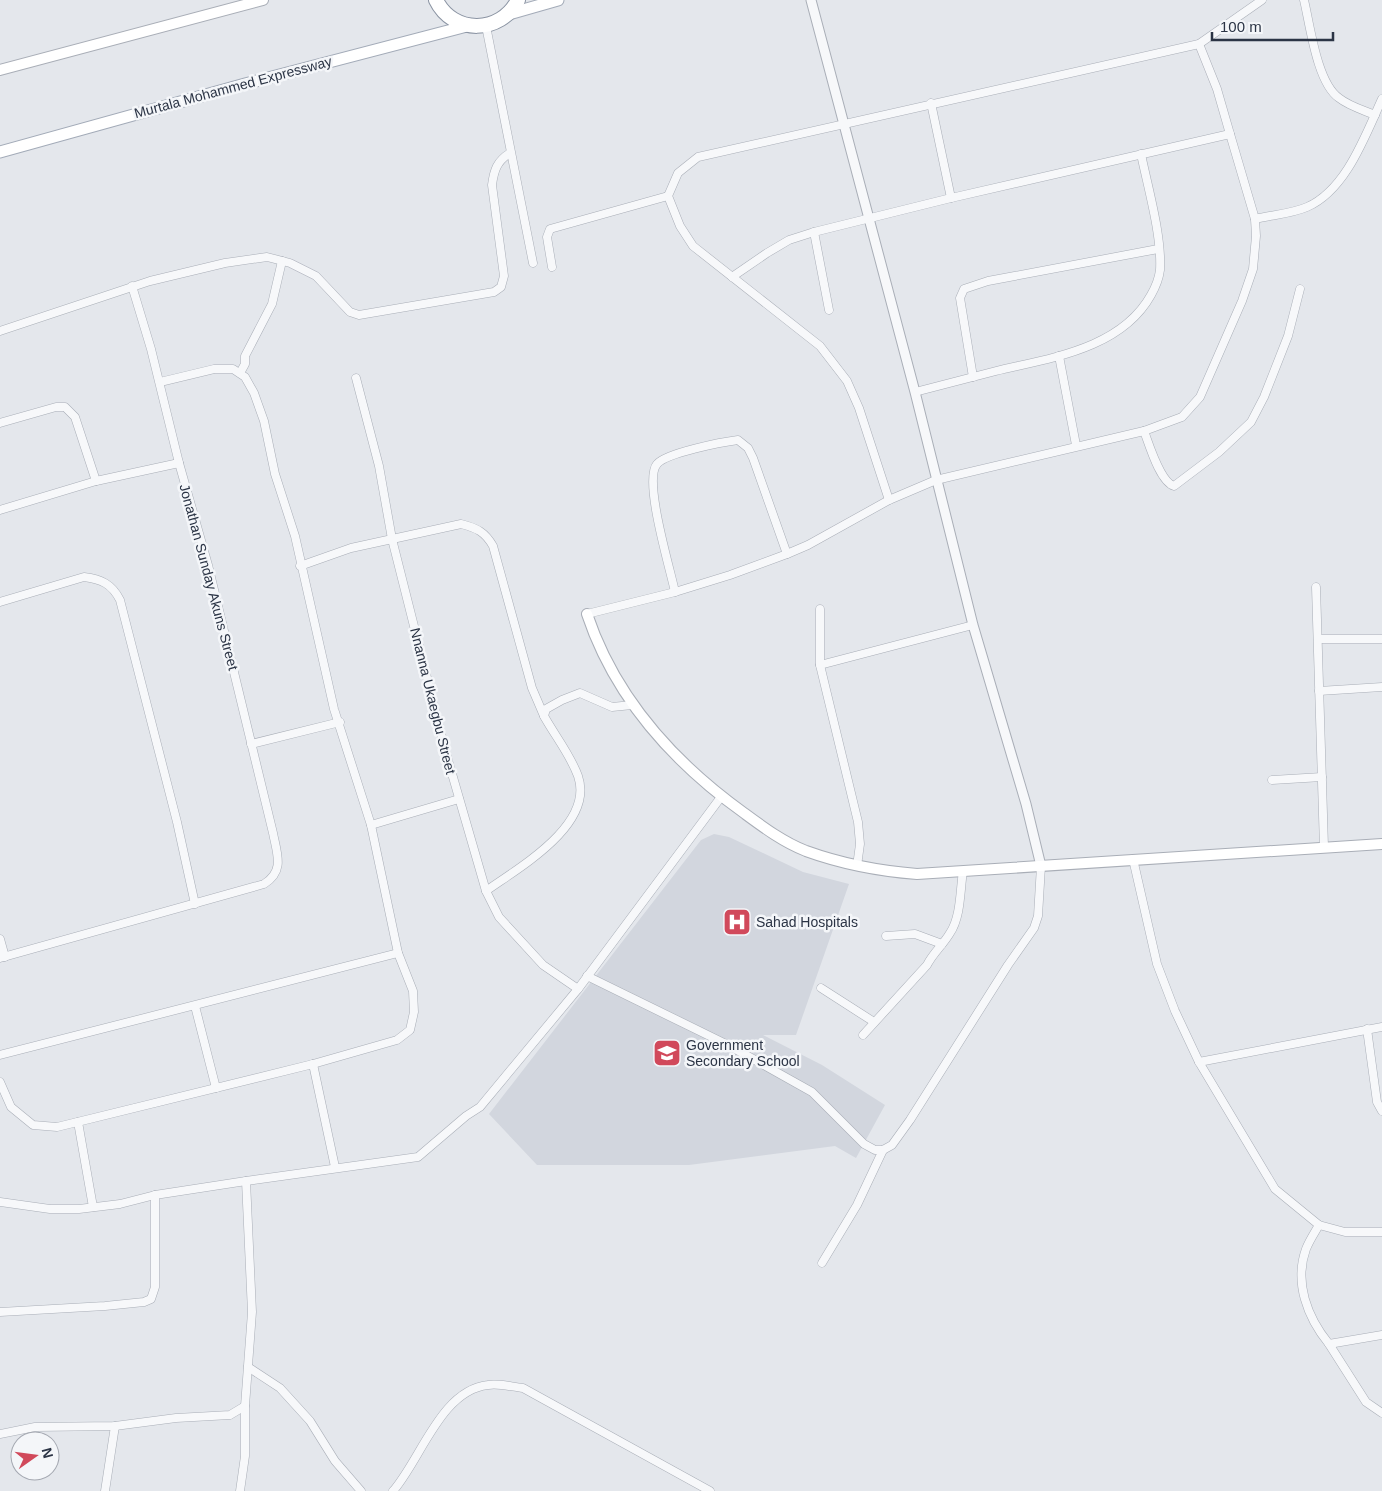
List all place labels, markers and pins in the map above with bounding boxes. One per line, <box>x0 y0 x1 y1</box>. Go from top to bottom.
hospital icon: Sahad Hospitals <box>722 907 752 937</box>
place label: Sahad Hospitals <box>756 914 858 930</box>
place label: Government Secondary School <box>686 1037 800 1069</box>
school or university icon: Government Secondary School <box>652 1038 682 1068</box>

